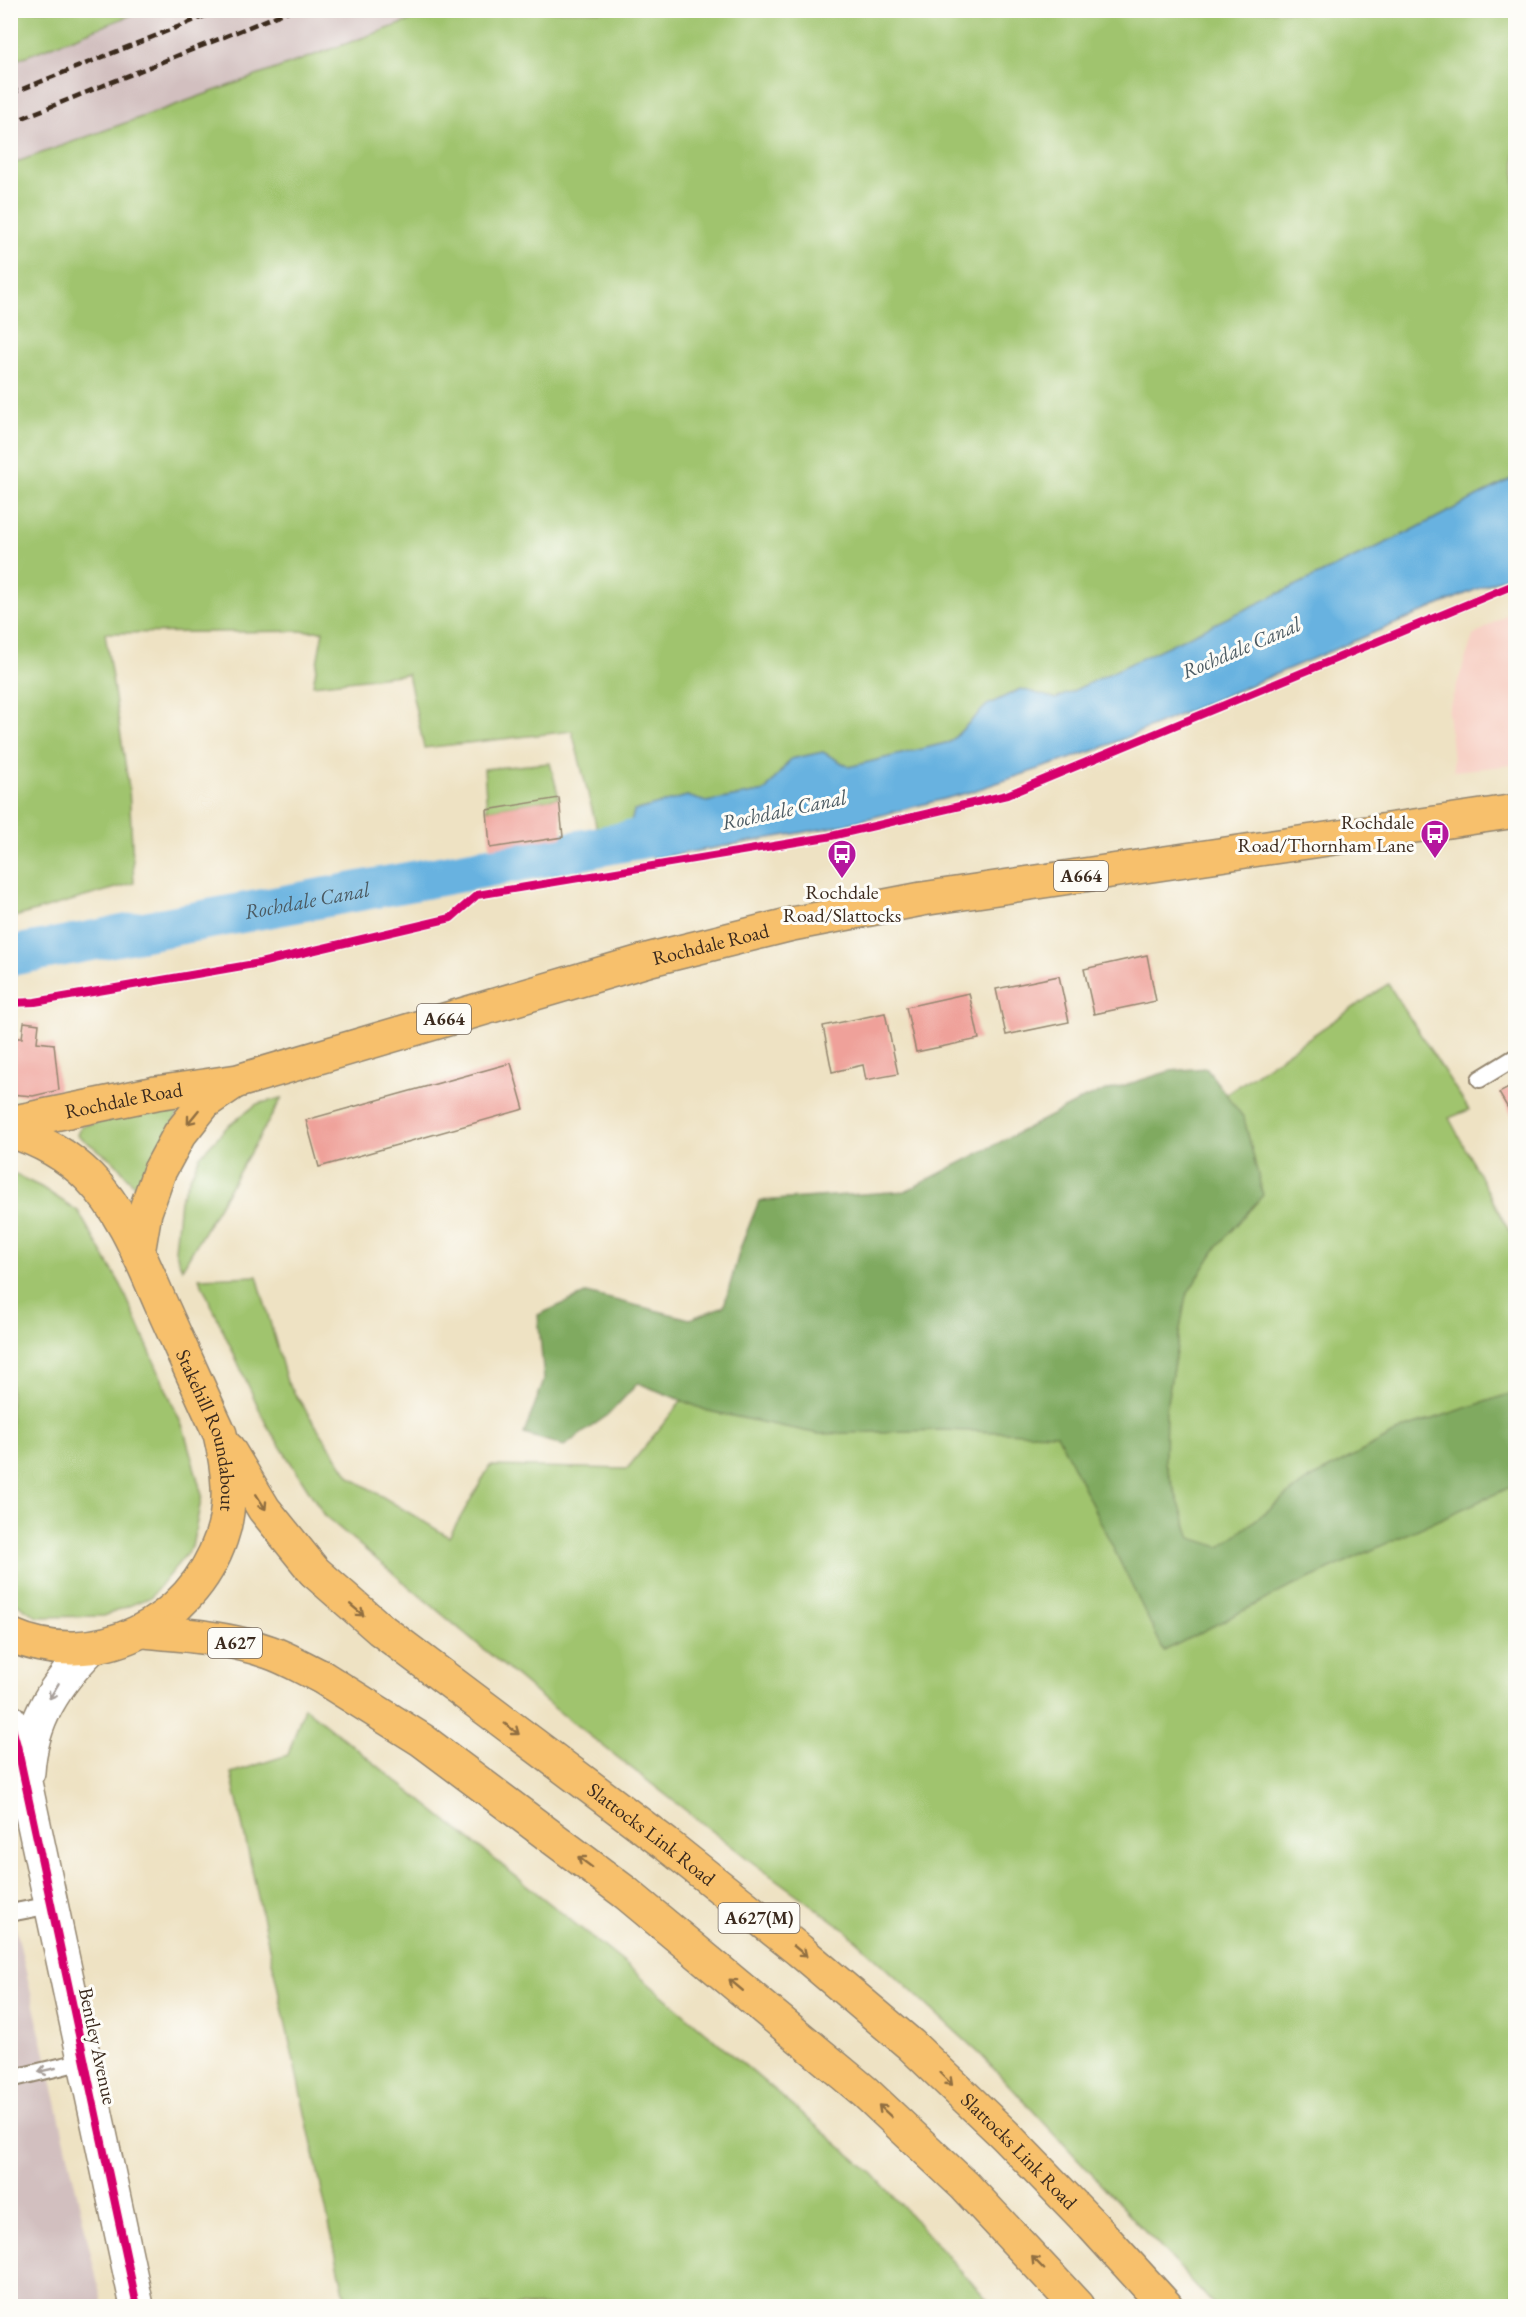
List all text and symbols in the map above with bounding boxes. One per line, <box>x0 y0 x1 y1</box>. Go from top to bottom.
water label: Rochdale Canal <box>1177 610 1305 685</box>
water label: Rochdale Canal <box>719 783 850 836</box>
place label: Rochdale Road/Thornham Lane <box>1237 809 1414 858</box>
bus stop icon: Rochdale Road/Thornham Lane <box>1419 818 1451 860</box>
bus stop icon: Rochdale Road/Slattocks <box>826 838 858 880</box>
road number: A664 <box>1054 861 1108 891</box>
water label: Rochdale Canal <box>242 875 373 925</box>
place label: Rochdale Road/Slattocks <box>783 879 901 928</box>
street label: Rochdale Road <box>650 917 772 971</box>
road number: A664 <box>417 1004 471 1034</box>
street label: Rochdale Road <box>63 1076 185 1124</box>
one-way arrow <box>186 1109 199 1125</box>
street label: Stakehill Roundabout <box>170 1345 241 1513</box>
one-way arrow <box>255 1493 267 1510</box>
one-way arrow <box>349 1603 364 1617</box>
road number: A627 <box>208 1628 262 1658</box>
one-way arrow <box>48 1682 60 1699</box>
one-way arrow <box>504 1722 520 1735</box>
street label: Slattocks Link Road <box>582 1776 722 1892</box>
one-way arrow <box>577 1856 593 1869</box>
road number: A627(M) <box>718 1903 800 1933</box>
one-way arrow <box>791 1944 807 1957</box>
one-way arrow <box>729 1978 744 1992</box>
street label: Bentley Avenue <box>73 1985 123 2107</box>
one-way arrow <box>38 2065 58 2076</box>
one-way arrow <box>939 2071 954 2086</box>
street label: Slattocks Link Road <box>955 2087 1084 2216</box>
one-way arrow <box>878 2103 893 2118</box>
one-way arrow <box>1032 2256 1046 2271</box>

